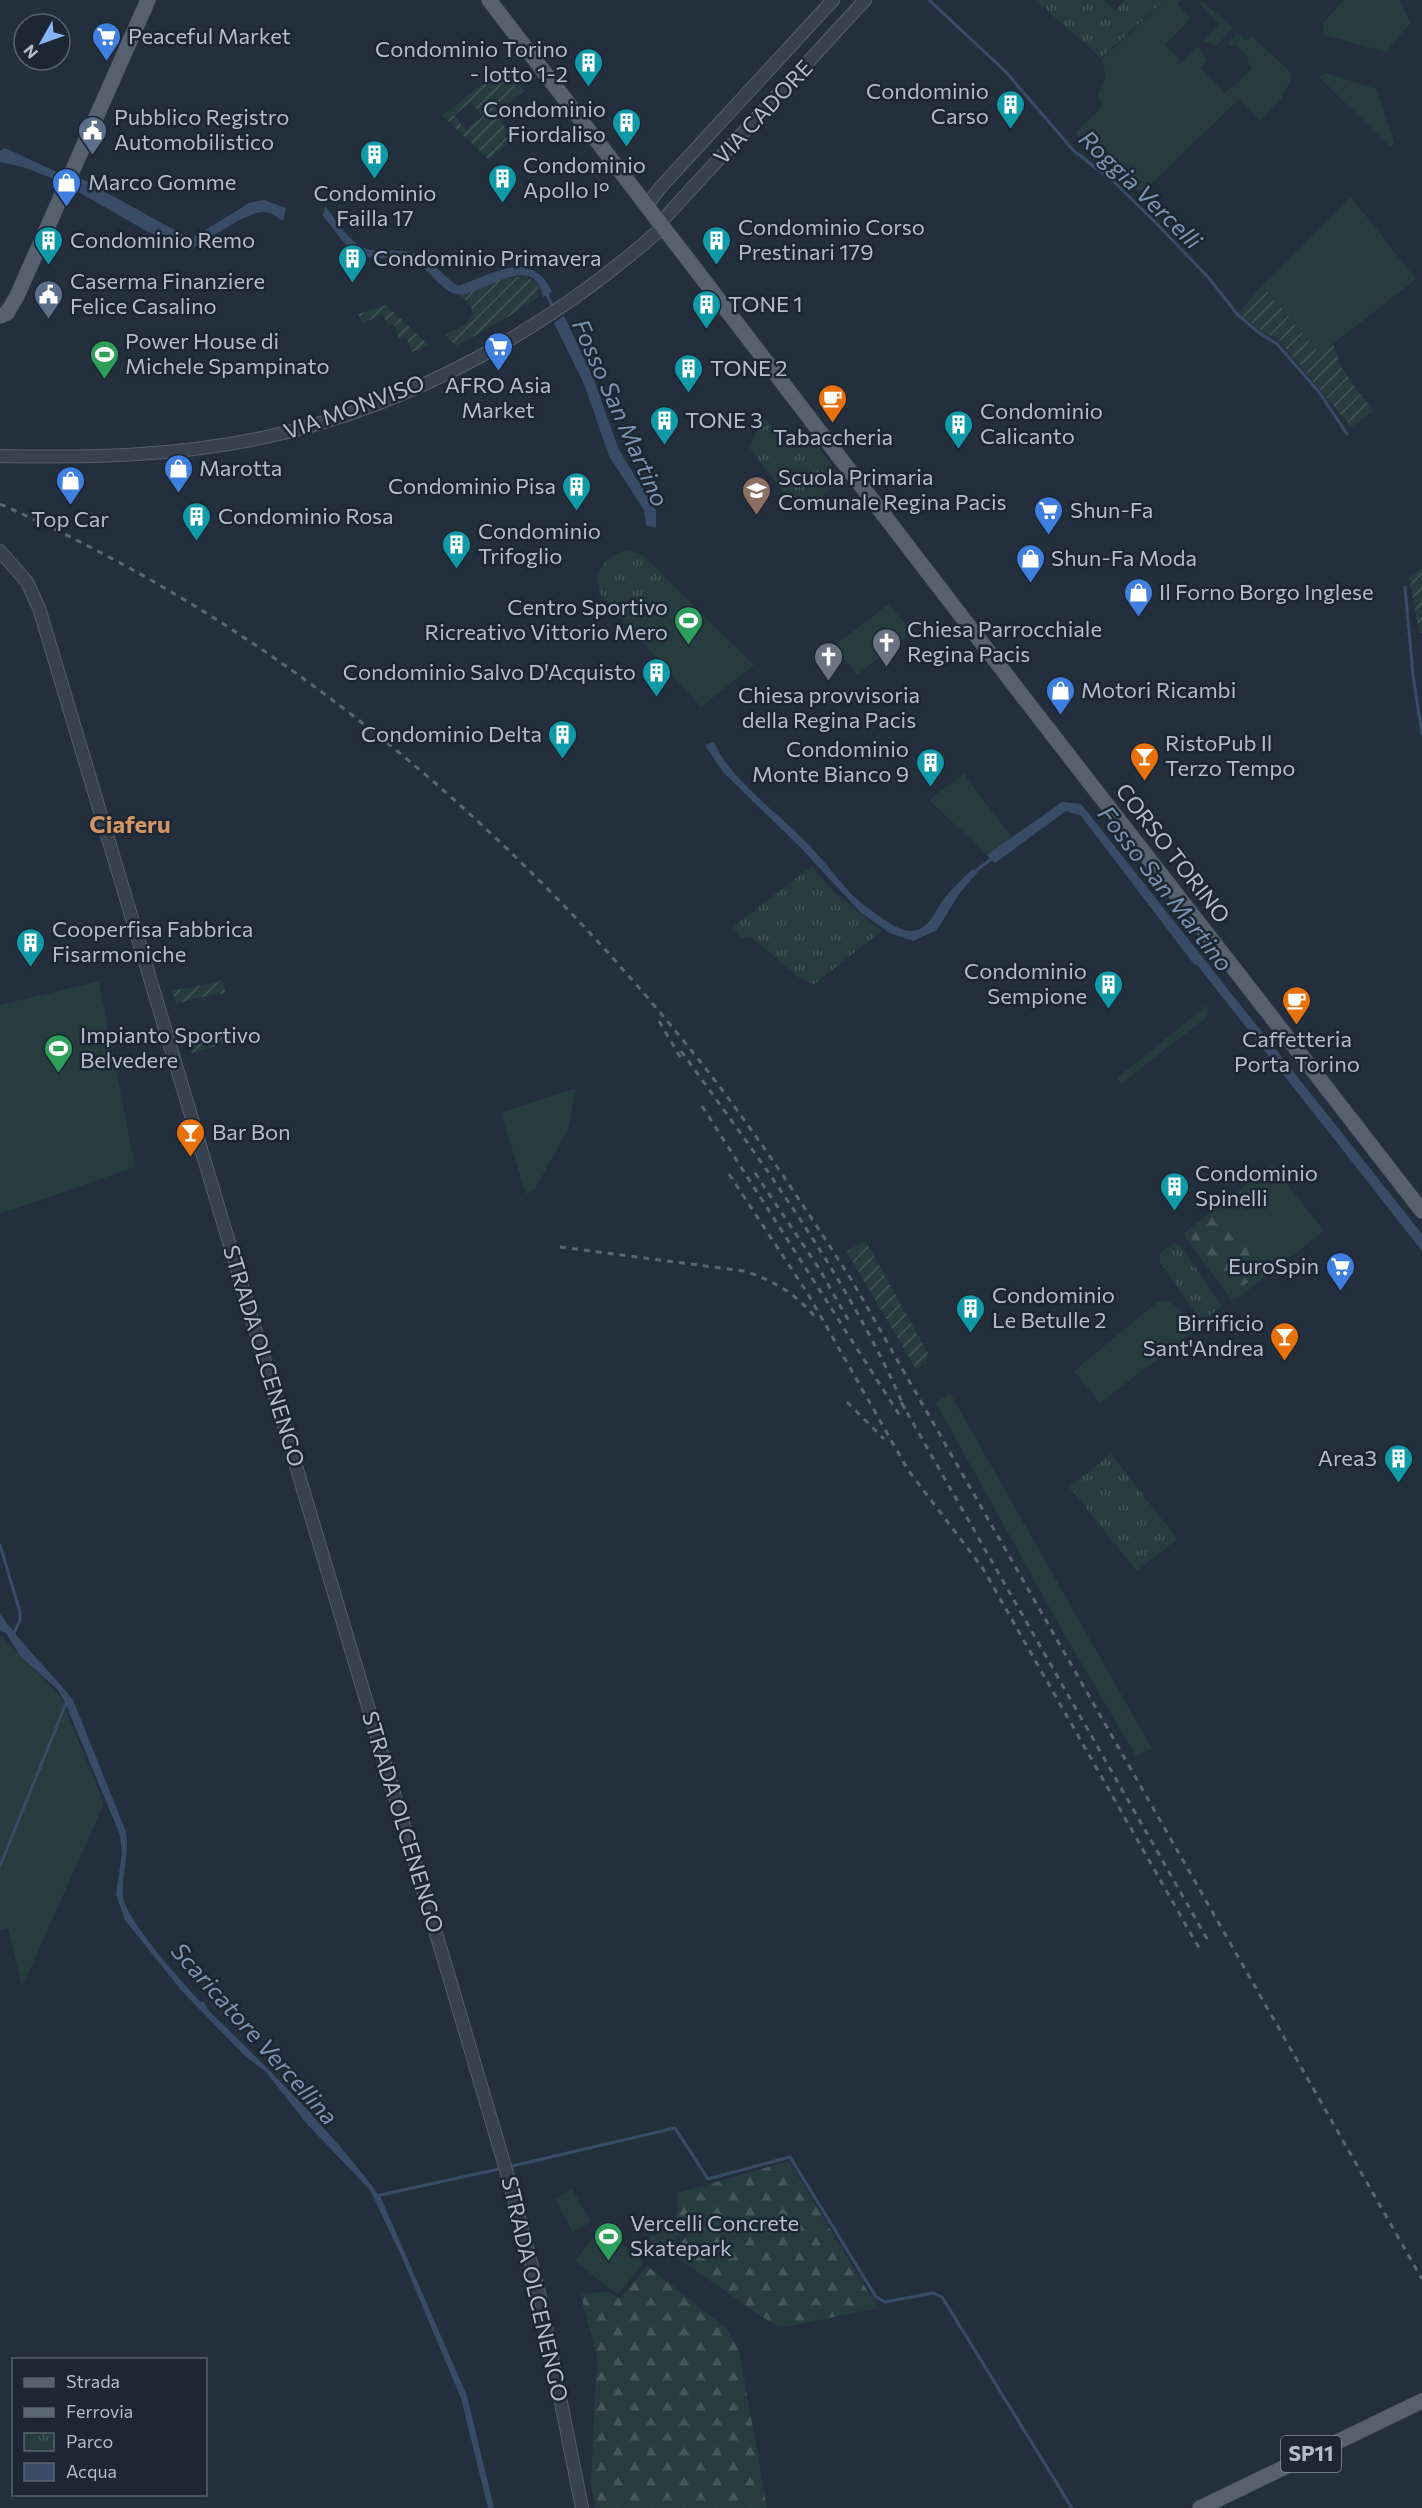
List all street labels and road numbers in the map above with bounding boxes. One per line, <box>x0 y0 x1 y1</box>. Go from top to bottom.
street label: VIA CADORE <box>707 54 818 169</box>
street label: VIA MONVISO <box>280 369 428 445</box>
street label: CORSO TORINO <box>1111 778 1236 928</box>
street label: STRADA OLCENENGO <box>218 1242 311 1470</box>
street label: STRADA OLCENENGO <box>357 1708 450 1936</box>
street label: STRADA OLCENENGO <box>496 2174 575 2404</box>
road number: SP11 <box>1281 2436 1341 2472</box>

